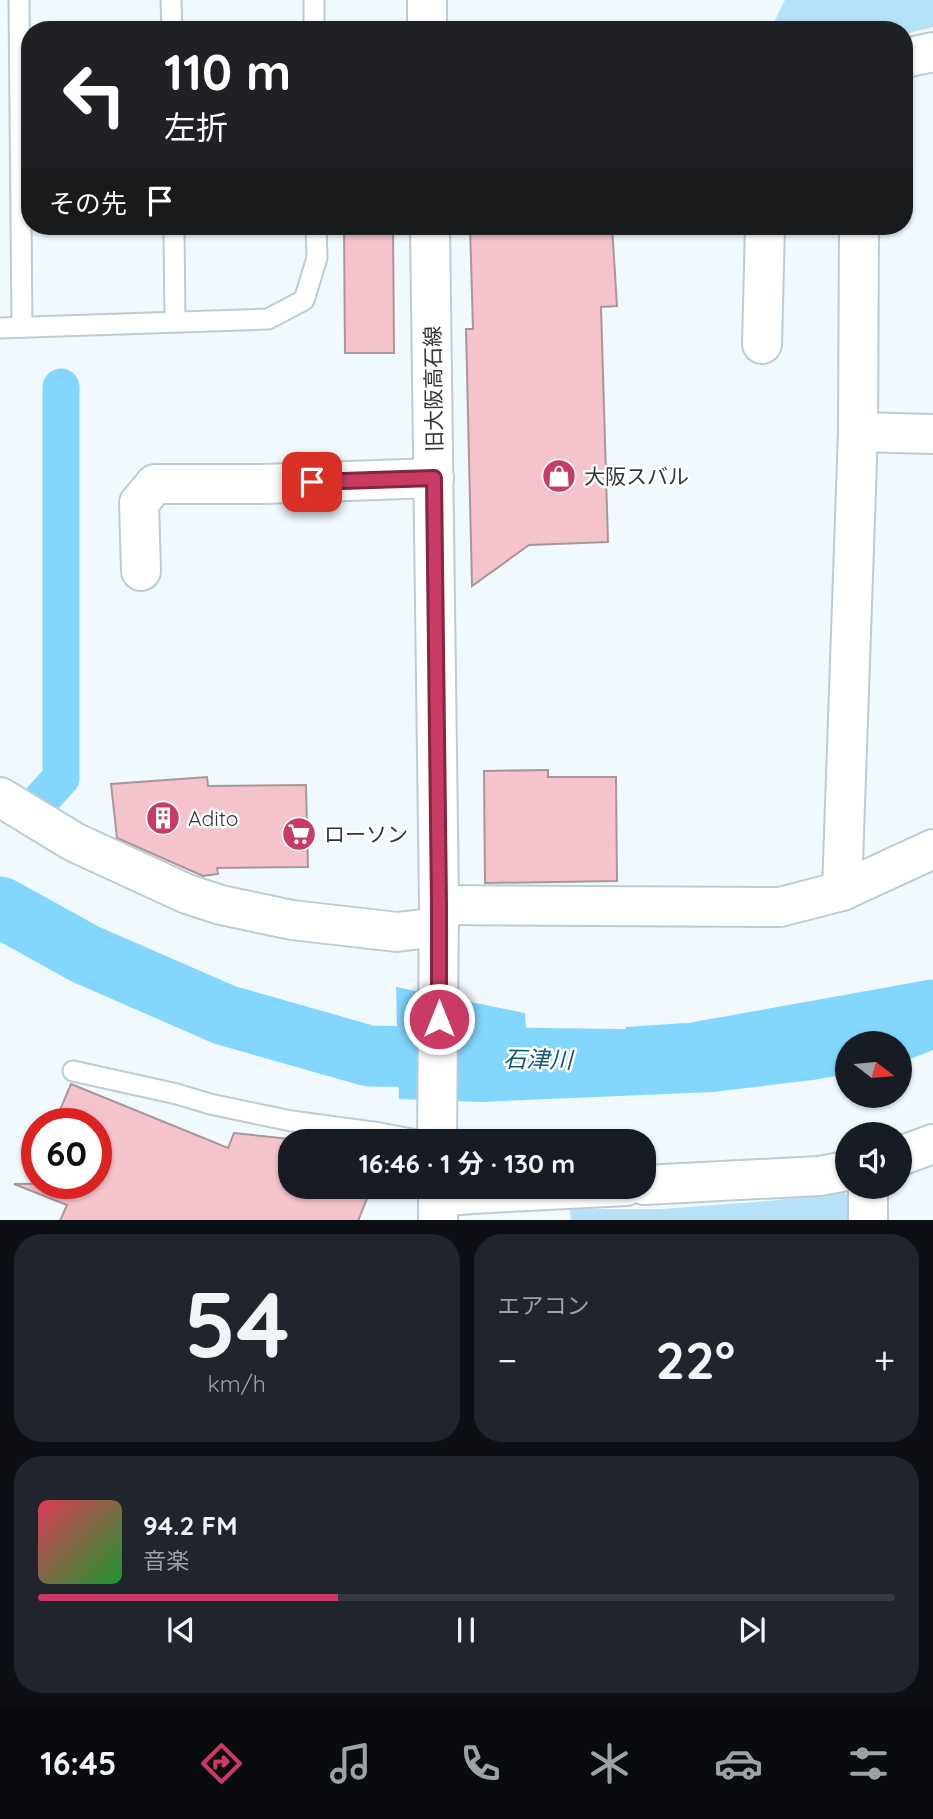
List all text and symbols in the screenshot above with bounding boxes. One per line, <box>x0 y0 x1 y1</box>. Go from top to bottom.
text: 110 m <box>164 41 291 102</box>
icon: left <box>49 49 140 140</box>
text: 左折 <box>164 107 228 147</box>
icon: arrive <box>141 182 179 220</box>
text: その先 <box>49 187 127 220</box>
street label: 旧大阪高石線 <box>419 326 447 452</box>
pin <box>282 452 342 512</box>
shop icon: 大阪スバル <box>540 457 578 495</box>
icon: arrive <box>293 463 331 501</box>
place label: 大阪スバル <box>584 463 689 489</box>
building icon: Adito <box>144 799 182 837</box>
place label: Adito <box>188 805 239 831</box>
supermarket icon: ローソン <box>280 815 318 853</box>
place label: ローソン <box>324 821 408 847</box>
position arrow <box>402 982 476 1056</box>
north arrow <box>835 1031 912 1108</box>
map controls <box>835 1031 912 1199</box>
water label: 石津川 <box>503 1044 576 1074</box>
speed limit sign: 60 <box>21 1108 112 1199</box>
button: sound <box>835 1122 912 1199</box>
text: 16:46 · 1 分 · 130 m <box>359 1147 575 1180</box>
text: 54 <box>184 1266 290 1380</box>
text: エアコン <box>498 1291 590 1320</box>
text: 22° <box>656 1327 735 1392</box>
text: − <box>498 1336 517 1384</box>
text: + <box>874 1336 895 1384</box>
text: km/h <box>208 1369 266 1398</box>
text: 94.2 FM <box>143 1509 238 1542</box>
text: 音楽 <box>143 1546 189 1575</box>
icon: previous <box>162 1611 200 1649</box>
icon: pause <box>447 1611 485 1649</box>
icon: next <box>733 1611 771 1649</box>
icon: directions <box>197 1739 246 1788</box>
icon: music <box>326 1739 375 1788</box>
icon: phone <box>456 1739 505 1788</box>
icon: climate <box>585 1739 634 1788</box>
icon: car <box>714 1739 763 1788</box>
icon: filters <box>844 1739 893 1788</box>
text: 16:45 <box>40 1743 116 1783</box>

